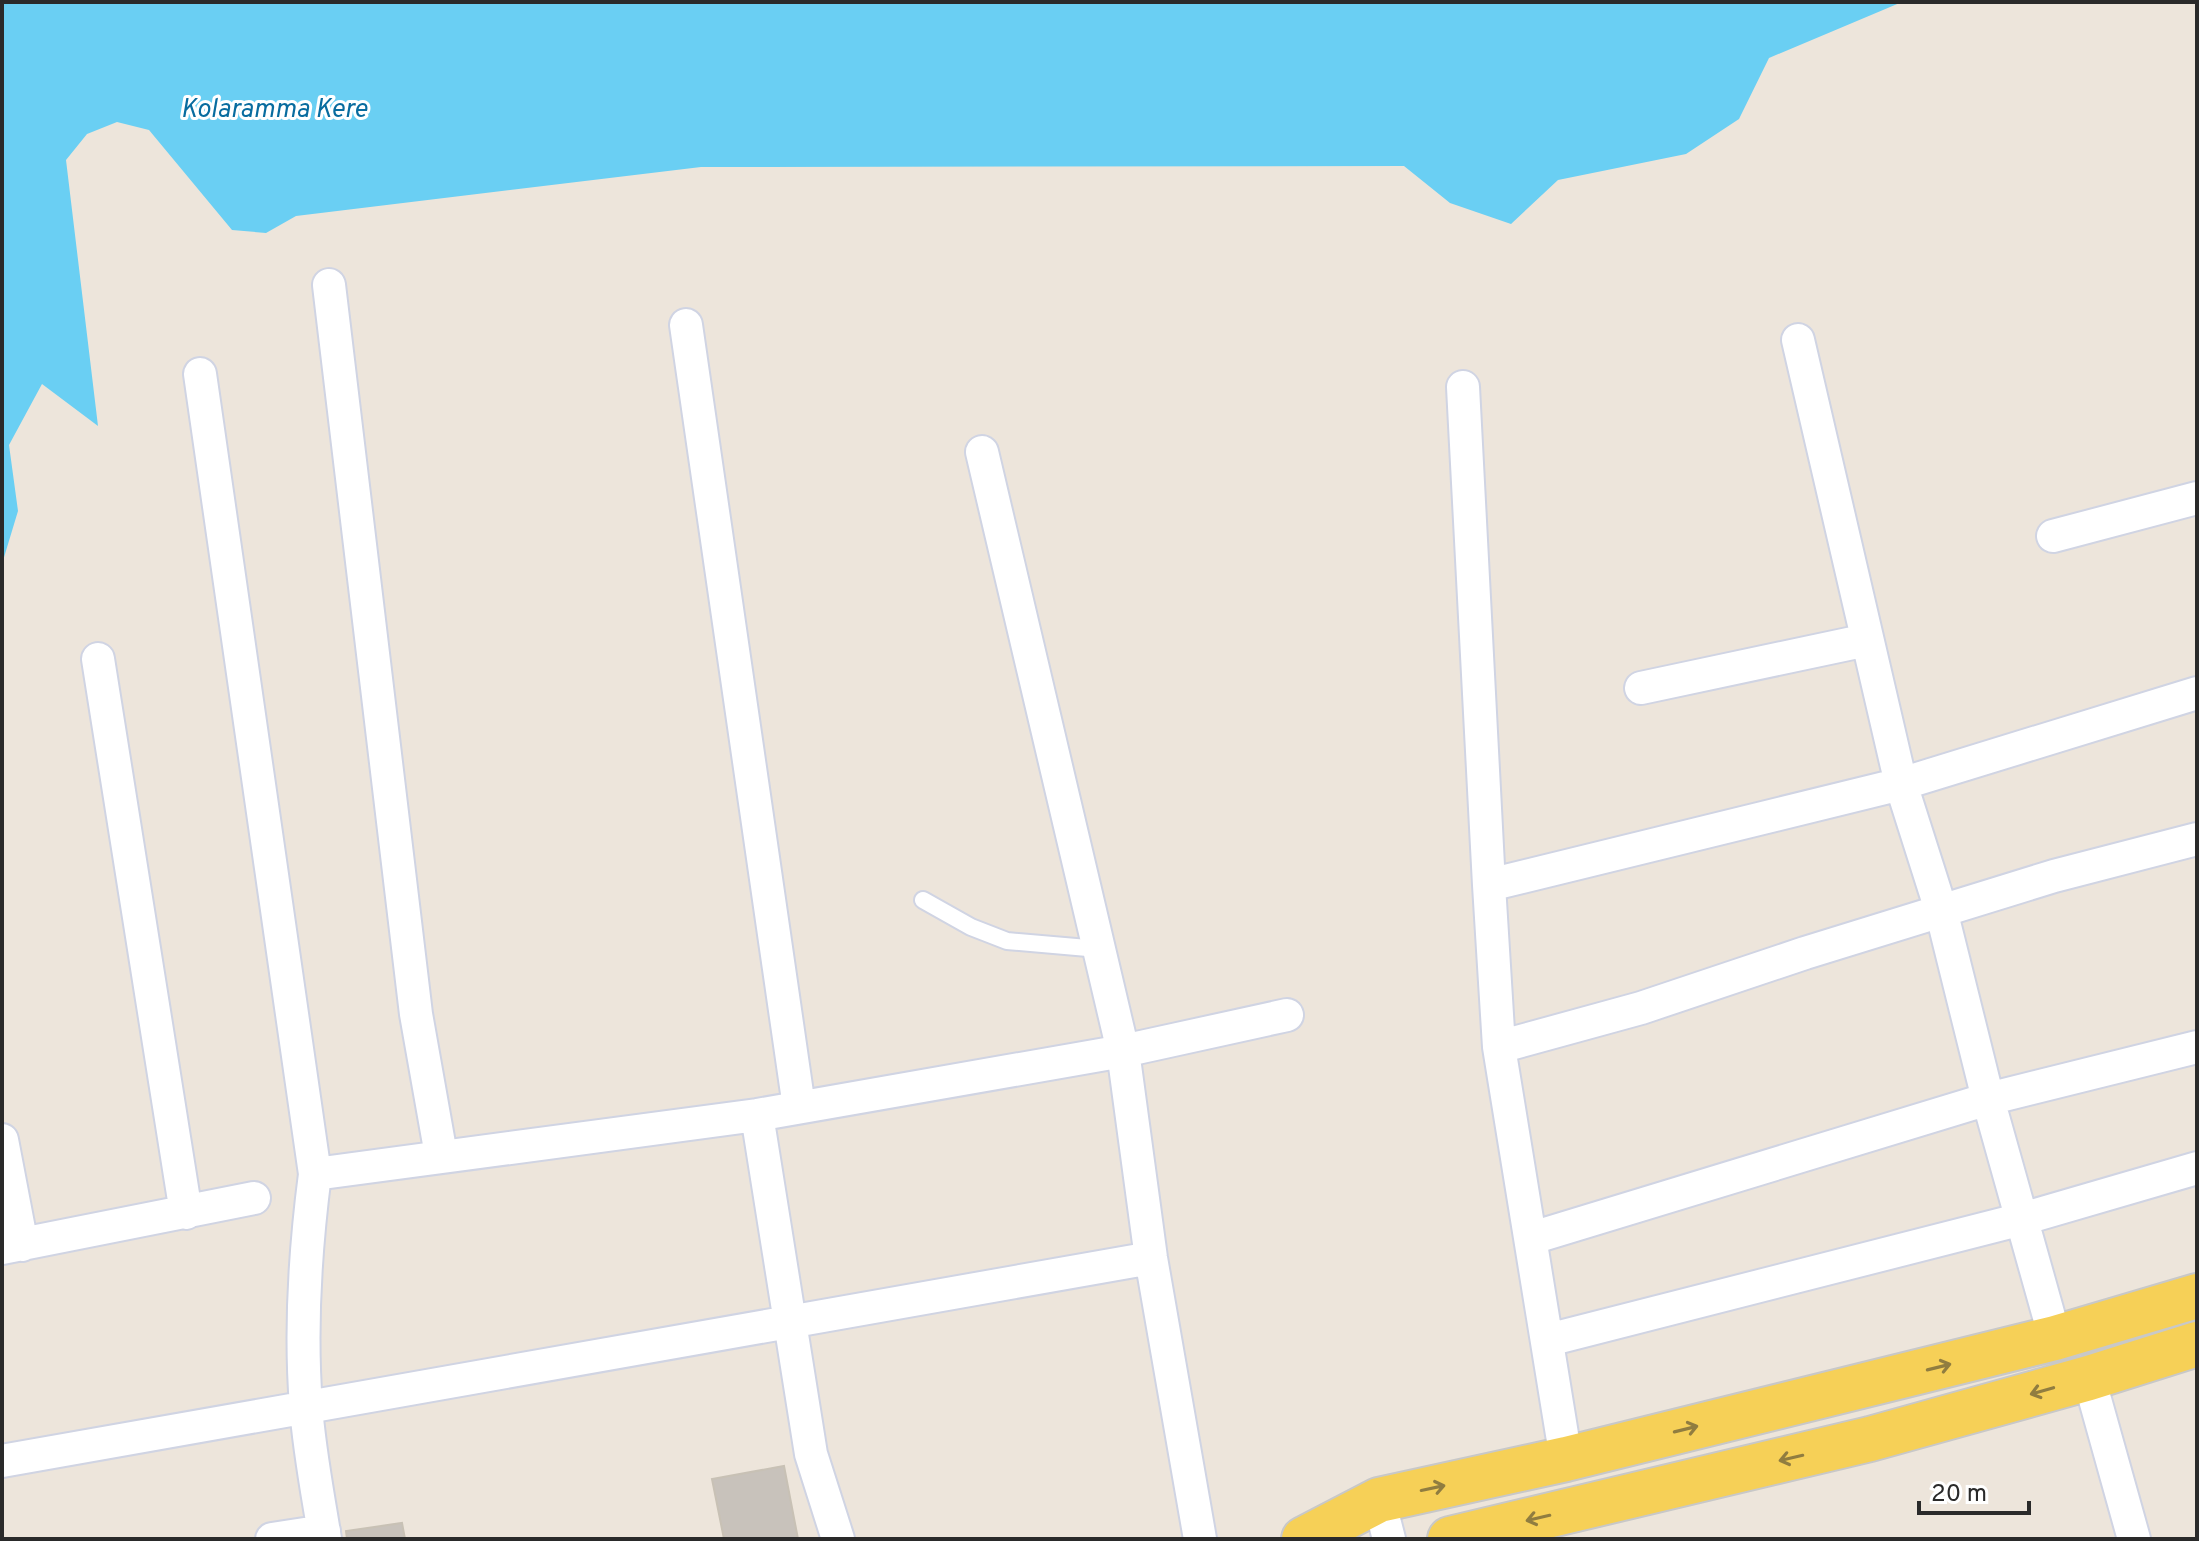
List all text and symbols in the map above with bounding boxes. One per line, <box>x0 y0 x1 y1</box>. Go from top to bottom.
water label: Kolaramma Kere <box>181 94 368 127</box>
one-way arrow <box>1925 1358 1951 1373</box>
one-way arrow <box>2030 1385 2056 1400</box>
one-way arrow <box>1673 1421 1699 1436</box>
one-way arrow <box>1778 1451 1804 1466</box>
scale bar <box>1919 1465 2029 1515</box>
one-way arrow <box>1420 1480 1445 1495</box>
text: 20 m <box>1931 1480 1987 1510</box>
one-way arrow <box>1525 1511 1551 1526</box>

